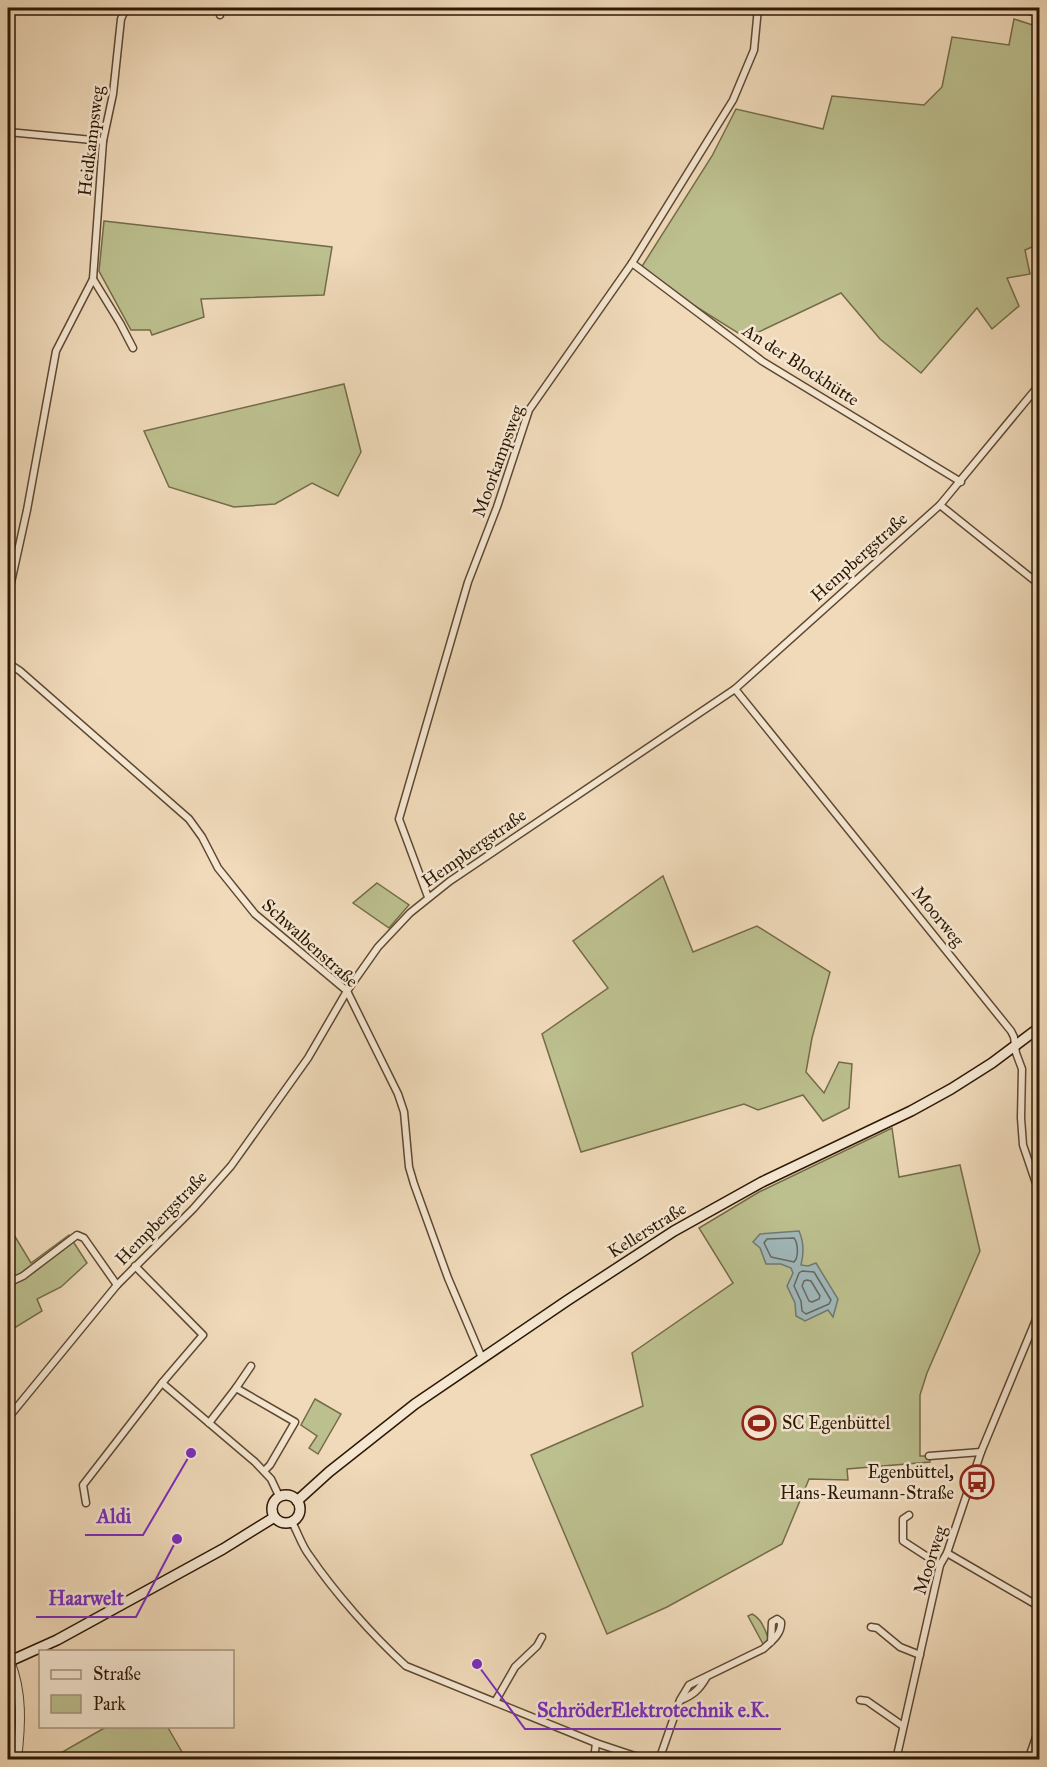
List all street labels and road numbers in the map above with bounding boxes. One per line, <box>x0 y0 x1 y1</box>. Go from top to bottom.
street label: Heidkampsweg <box>73 84 110 198</box>
street label: An der Blockhütte <box>738 319 863 411</box>
street label: Moorkampsweg <box>468 401 530 520</box>
street label: Hempbergstraße <box>806 508 913 607</box>
street label: Hempbergstraße <box>418 804 531 893</box>
street label: Moorweg <box>906 881 969 952</box>
street label: Schwalbenstraße <box>257 894 363 992</box>
street label: Hempbergstraße <box>111 1166 212 1270</box>
street label: Kellerstraße <box>604 1197 690 1263</box>
street label: Moorweg <box>909 1522 953 1598</box>

